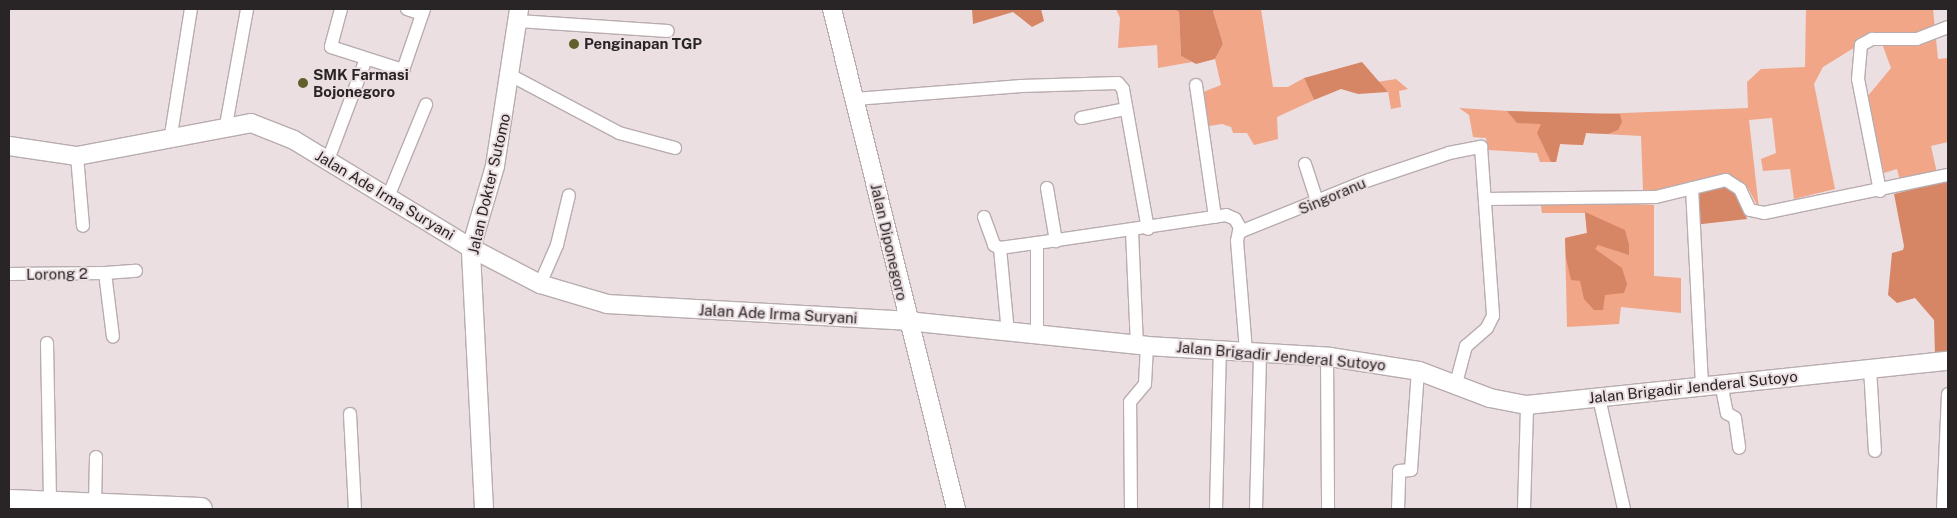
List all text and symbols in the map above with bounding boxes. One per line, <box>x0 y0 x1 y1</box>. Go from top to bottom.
place label: Penginapan TGP <box>584 35 702 53</box>
marker: Penginapan TGP <box>568 38 580 50</box>
place label: SMK Farmasi Bojonegoro <box>313 65 409 100</box>
marker: SMK Farmasi Bojonegoro <box>297 77 309 89</box>
street label: Jalan Dokter Sutomo <box>464 112 514 256</box>
street label: Jalan Ade Irma Suryani <box>312 146 458 244</box>
street label: Singoranu <box>1296 174 1368 218</box>
street label: Jalan Diponegoro <box>867 182 911 302</box>
street label: Lorong 2 <box>26 264 88 284</box>
street label: Jalan Ade Irma Suryani <box>698 301 858 327</box>
street label: Jalan Brigadir Jenderal Sutoyo <box>1176 338 1386 374</box>
street label: Jalan Brigadir Jenderal Sutoyo <box>1588 367 1798 407</box>

